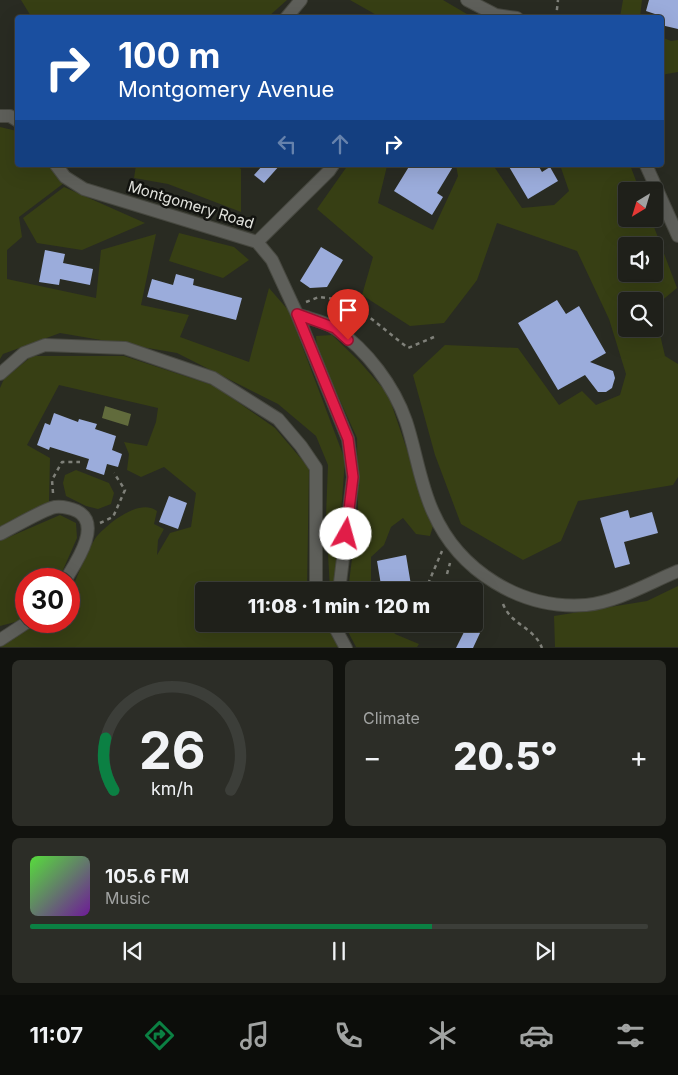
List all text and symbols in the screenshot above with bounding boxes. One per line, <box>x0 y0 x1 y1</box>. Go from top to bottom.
text: 100 m <box>118 34 221 76</box>
icon: right <box>35 35 100 100</box>
text: Montgomery Avenue <box>118 76 334 102</box>
icon: left <box>273 130 301 158</box>
icon: ahead <box>326 130 354 158</box>
icon: right <box>379 130 407 158</box>
street label: Montgomery Road <box>126 176 257 233</box>
north arrow <box>618 182 662 228</box>
map controls <box>618 182 663 337</box>
button: sound <box>618 237 663 282</box>
pin <box>327 289 369 340</box>
button: search <box>618 292 663 337</box>
icon: arrive <box>334 296 362 324</box>
position arrow <box>319 507 371 559</box>
speed limit sign: 30 <box>15 568 80 633</box>
text: 11:08 · 1 min · 120 m <box>248 595 430 618</box>
text: Climate <box>363 708 420 728</box>
text: 26 <box>139 719 206 782</box>
text: 20.5° <box>453 733 558 779</box>
text: − <box>363 740 382 774</box>
text: + <box>629 740 648 774</box>
text: km/h <box>151 778 194 799</box>
text: 105.6 FM <box>105 865 189 888</box>
text: Music <box>105 888 150 908</box>
icon: previous <box>119 937 147 965</box>
icon: pause <box>325 937 353 965</box>
icon: next <box>531 937 559 965</box>
icon: directions <box>142 1018 177 1053</box>
icon: music <box>237 1018 272 1053</box>
icon: phone <box>331 1018 366 1053</box>
icon: climate <box>425 1018 460 1053</box>
icon: car <box>519 1018 554 1053</box>
icon: filters <box>613 1018 648 1053</box>
text: 11:07 <box>30 1022 83 1048</box>

